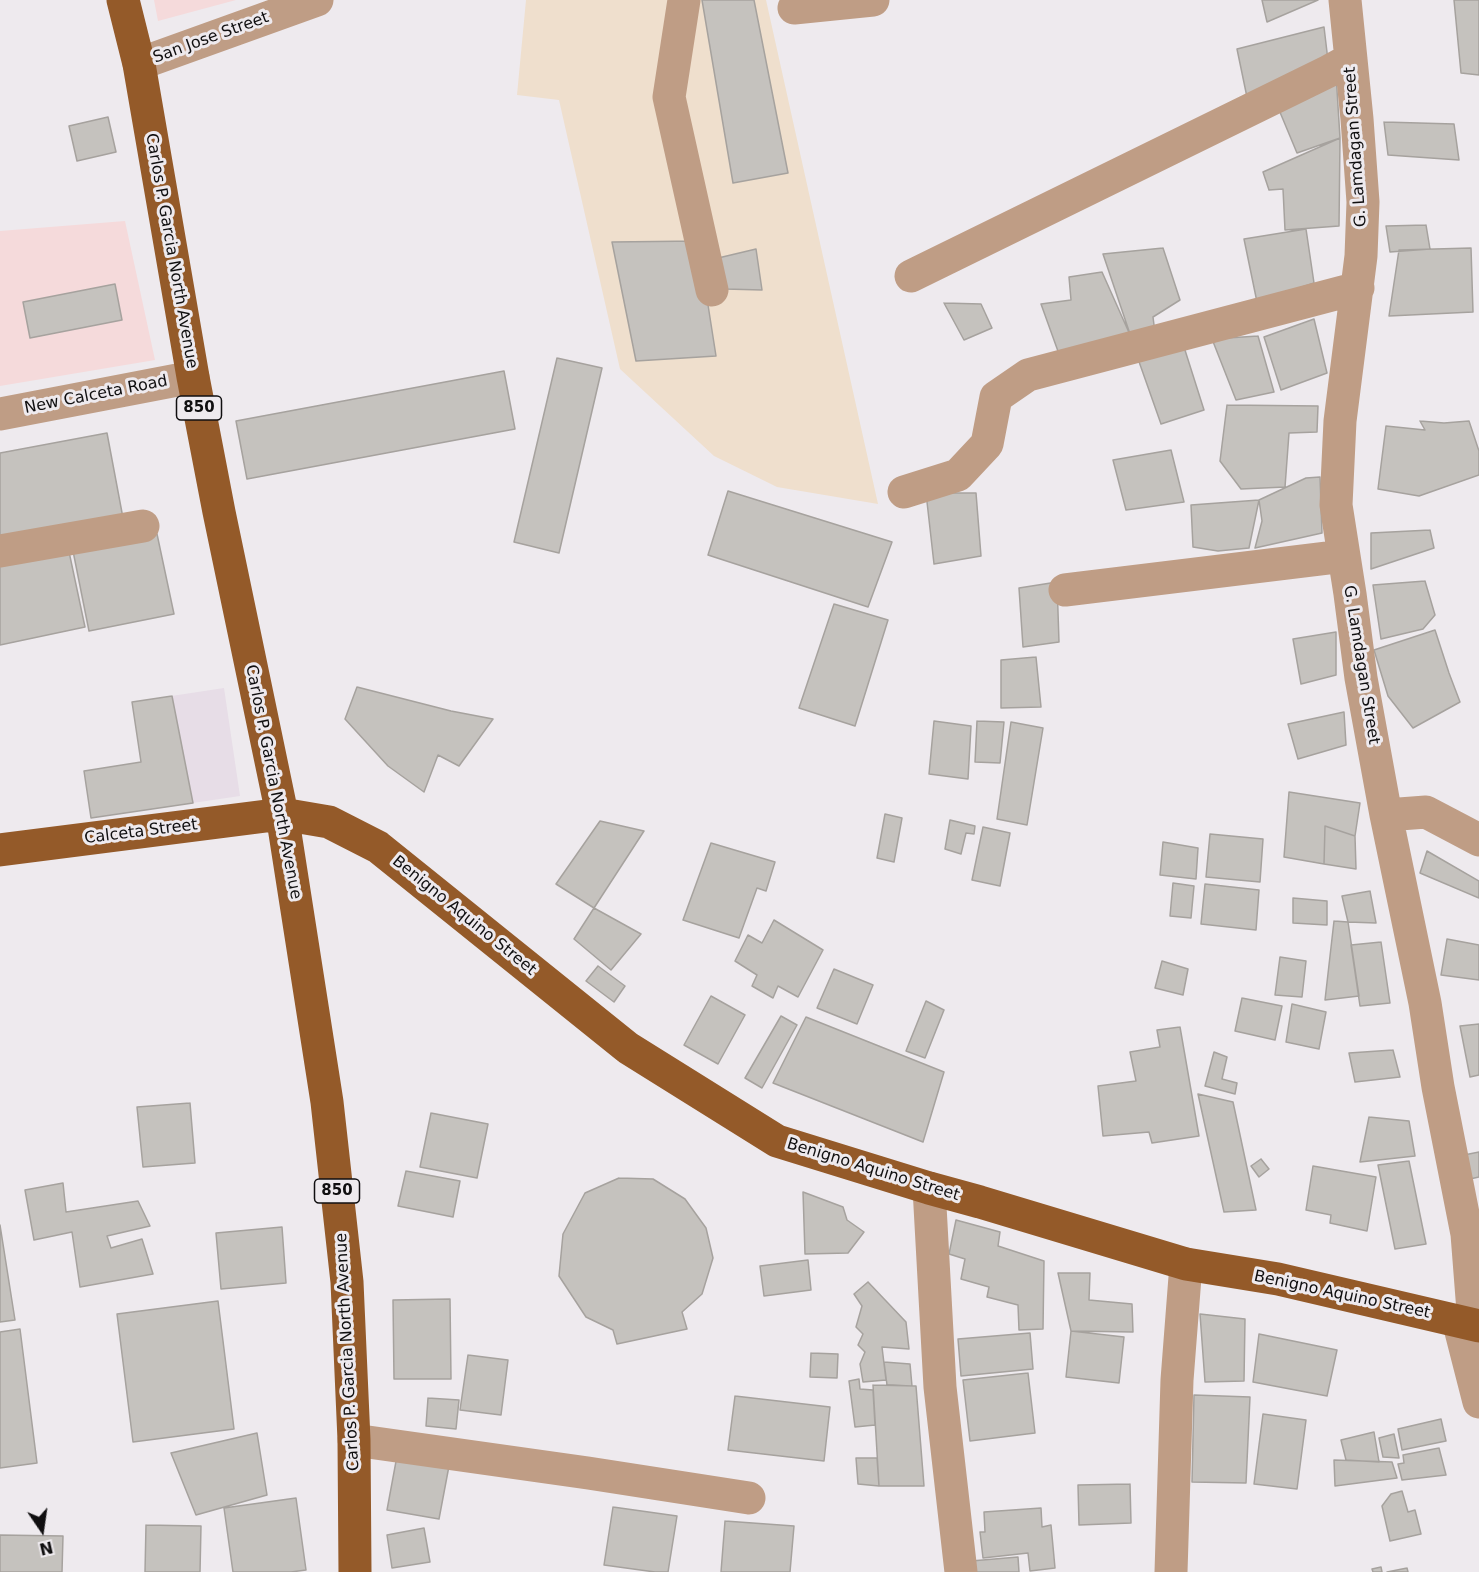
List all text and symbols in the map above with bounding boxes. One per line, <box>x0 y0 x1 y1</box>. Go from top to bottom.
street label: San Jose Street <box>151 8 271 68</box>
street label: G. Lamdagan Street <box>1341 66 1371 228</box>
street label: Carlos P. Garcia North Avenue <box>141 132 201 370</box>
street label: New Calceta Road <box>23 372 169 418</box>
road number: 850 <box>176 396 222 420</box>
street label: G. Lamdagan Street <box>1339 584 1383 746</box>
street label: Carlos P. Garcia North Avenue <box>241 663 305 901</box>
street label: Calceta Street <box>83 816 199 848</box>
street label: Benigno Aquino Street <box>388 852 540 980</box>
street label: Benigno Aquino Street <box>784 1135 962 1205</box>
road number: 850 <box>314 1179 360 1203</box>
street label: Carlos P. Garcia North Avenue <box>332 1232 364 1472</box>
street label: Benigno Aquino Street <box>1252 1267 1432 1323</box>
north arrow <box>12 1500 72 1560</box>
text: N <box>38 1537 55 1559</box>

